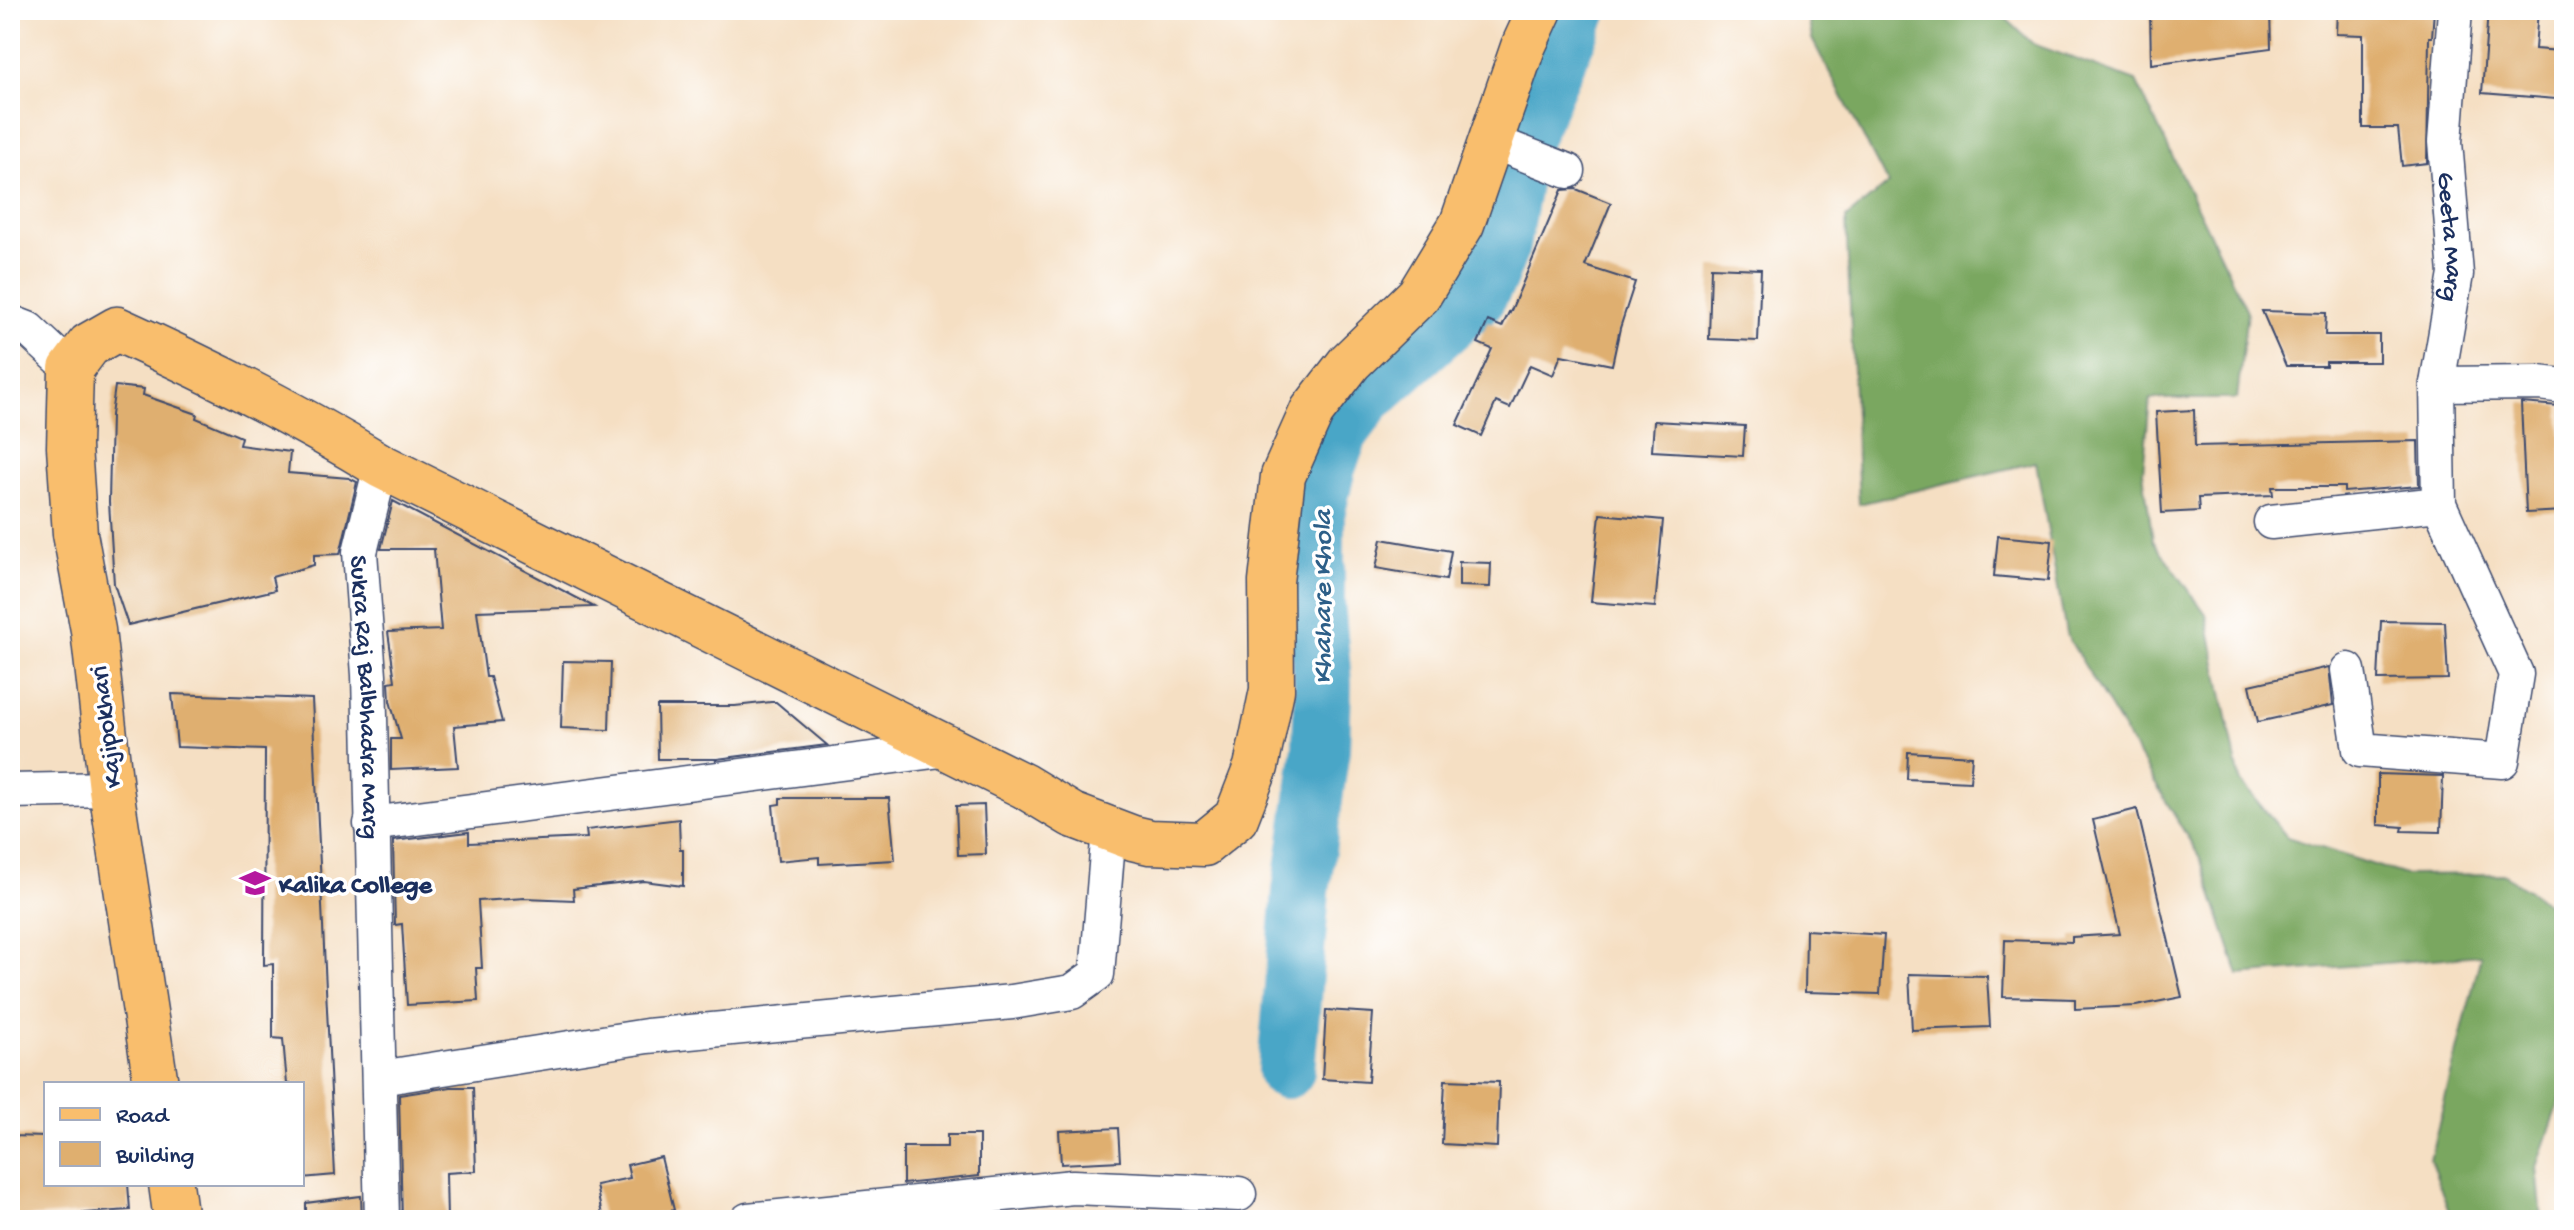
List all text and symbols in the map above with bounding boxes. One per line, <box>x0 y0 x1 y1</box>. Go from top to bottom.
street label: Geeta Marg <box>2428 171 2467 304</box>
water label: Khahare Khola <box>1308 508 1341 684</box>
street label: Sukra Raj Balbhadra Marg <box>340 554 384 840</box>
street label: Kajipokhari <box>86 663 131 789</box>
school or university icon: Kalika College <box>238 866 272 900</box>
place label: Kalika College <box>278 872 434 903</box>
legend <box>44 1082 304 1186</box>
text: Road <box>116 1103 170 1132</box>
text: Building <box>115 1143 194 1172</box>

